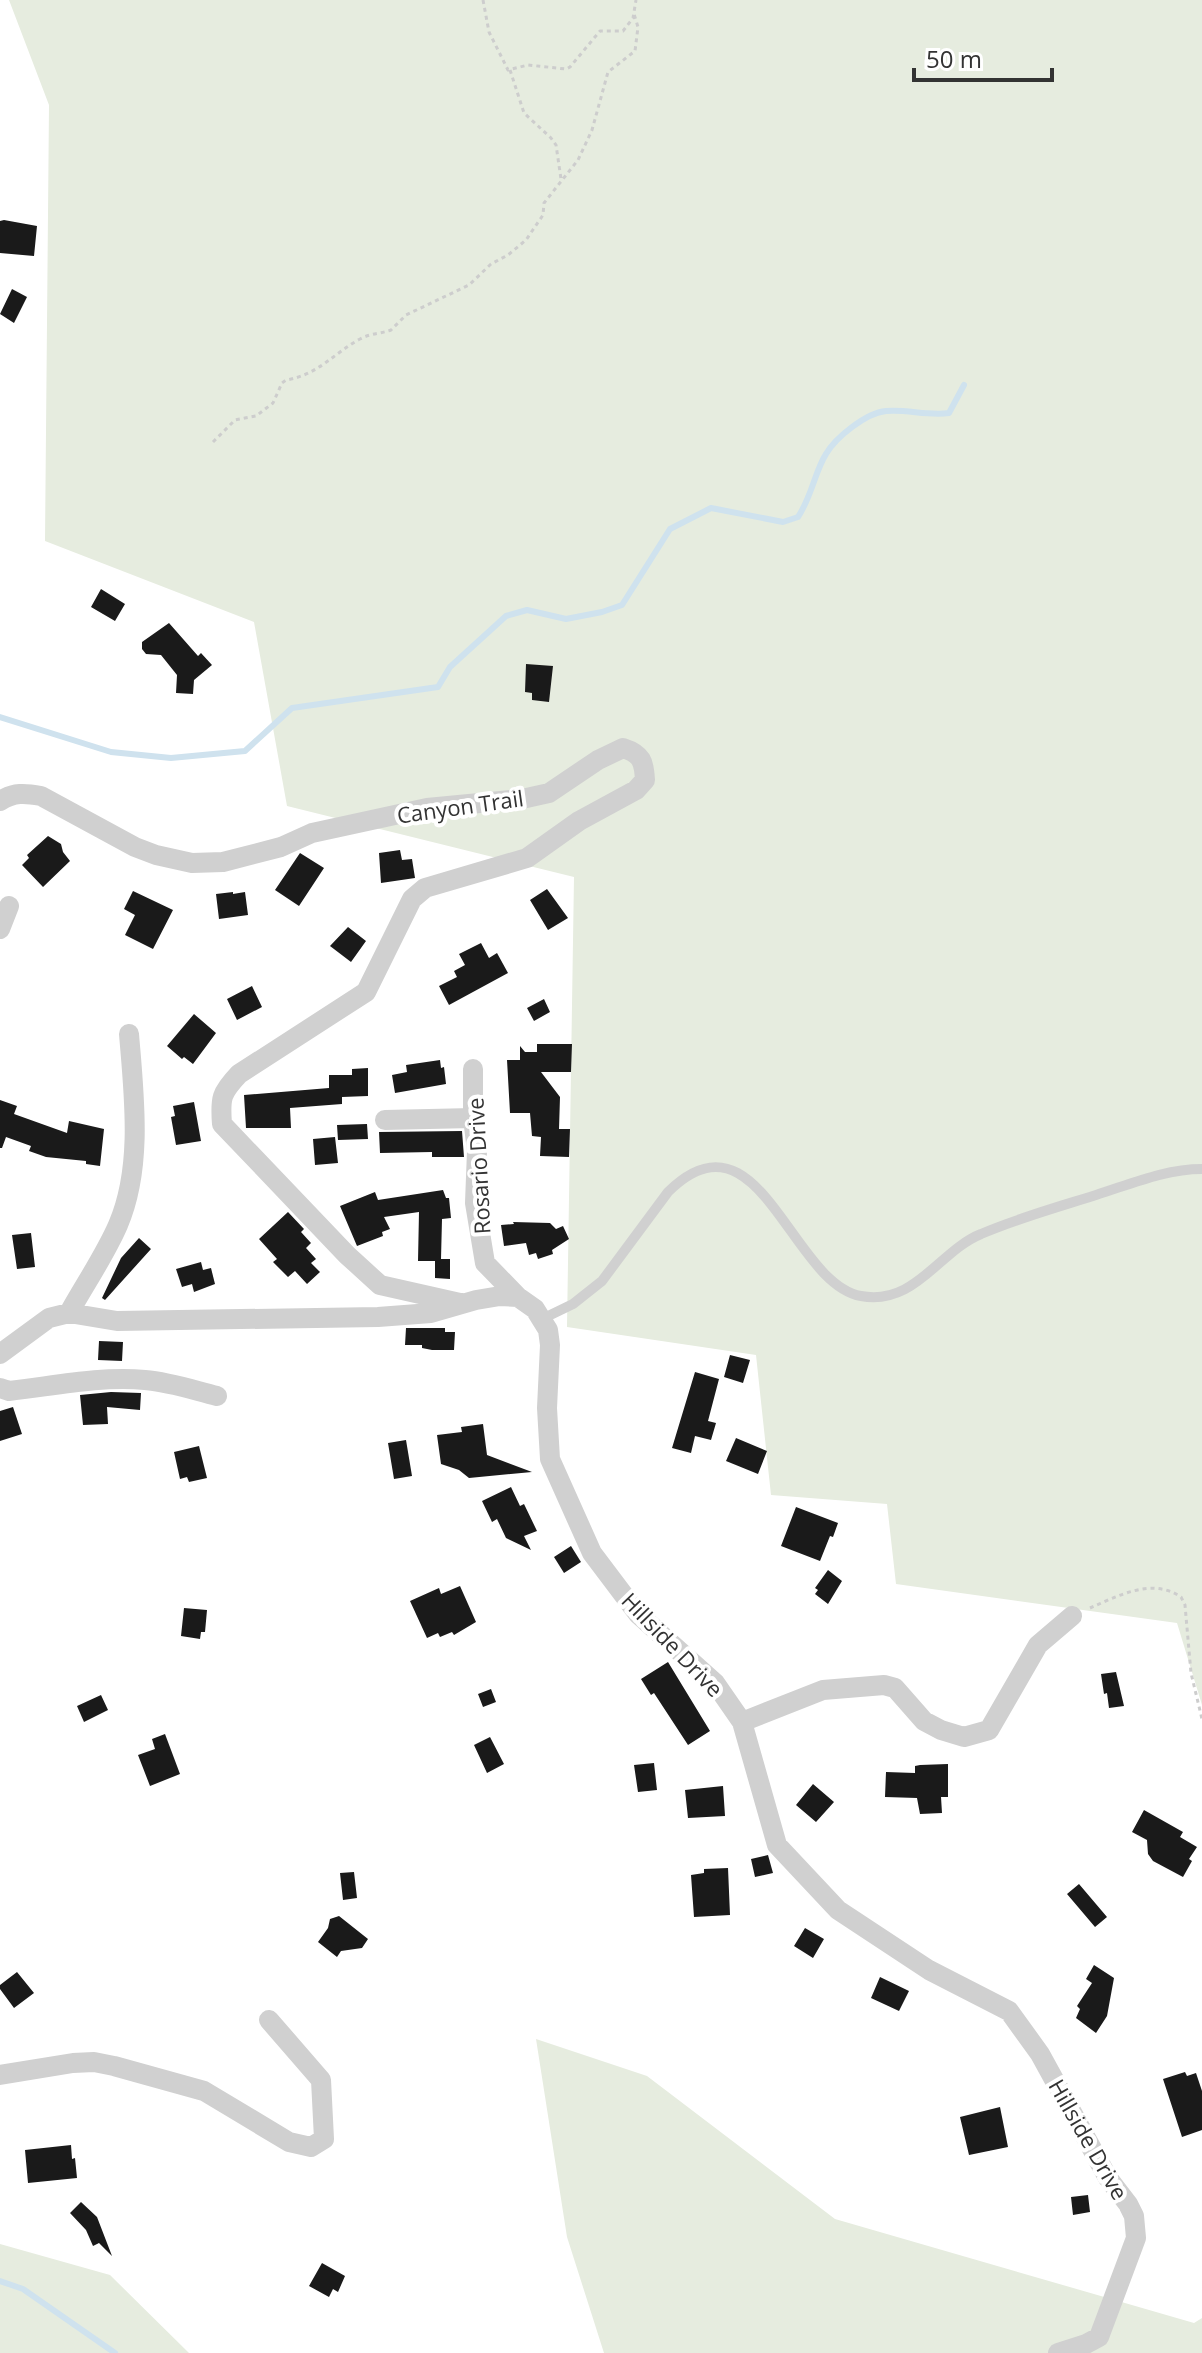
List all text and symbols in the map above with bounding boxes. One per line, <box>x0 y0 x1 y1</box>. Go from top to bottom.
scale bar <box>914 32 1052 82</box>
text: 50 m <box>926 42 982 75</box>
street label: Canyon Trail <box>395 782 525 830</box>
street label: Rosario Drive <box>459 1097 497 1235</box>
street label: Hillside Drive <box>616 1585 730 1703</box>
street label: Hillside Drive <box>1042 2073 1136 2205</box>

